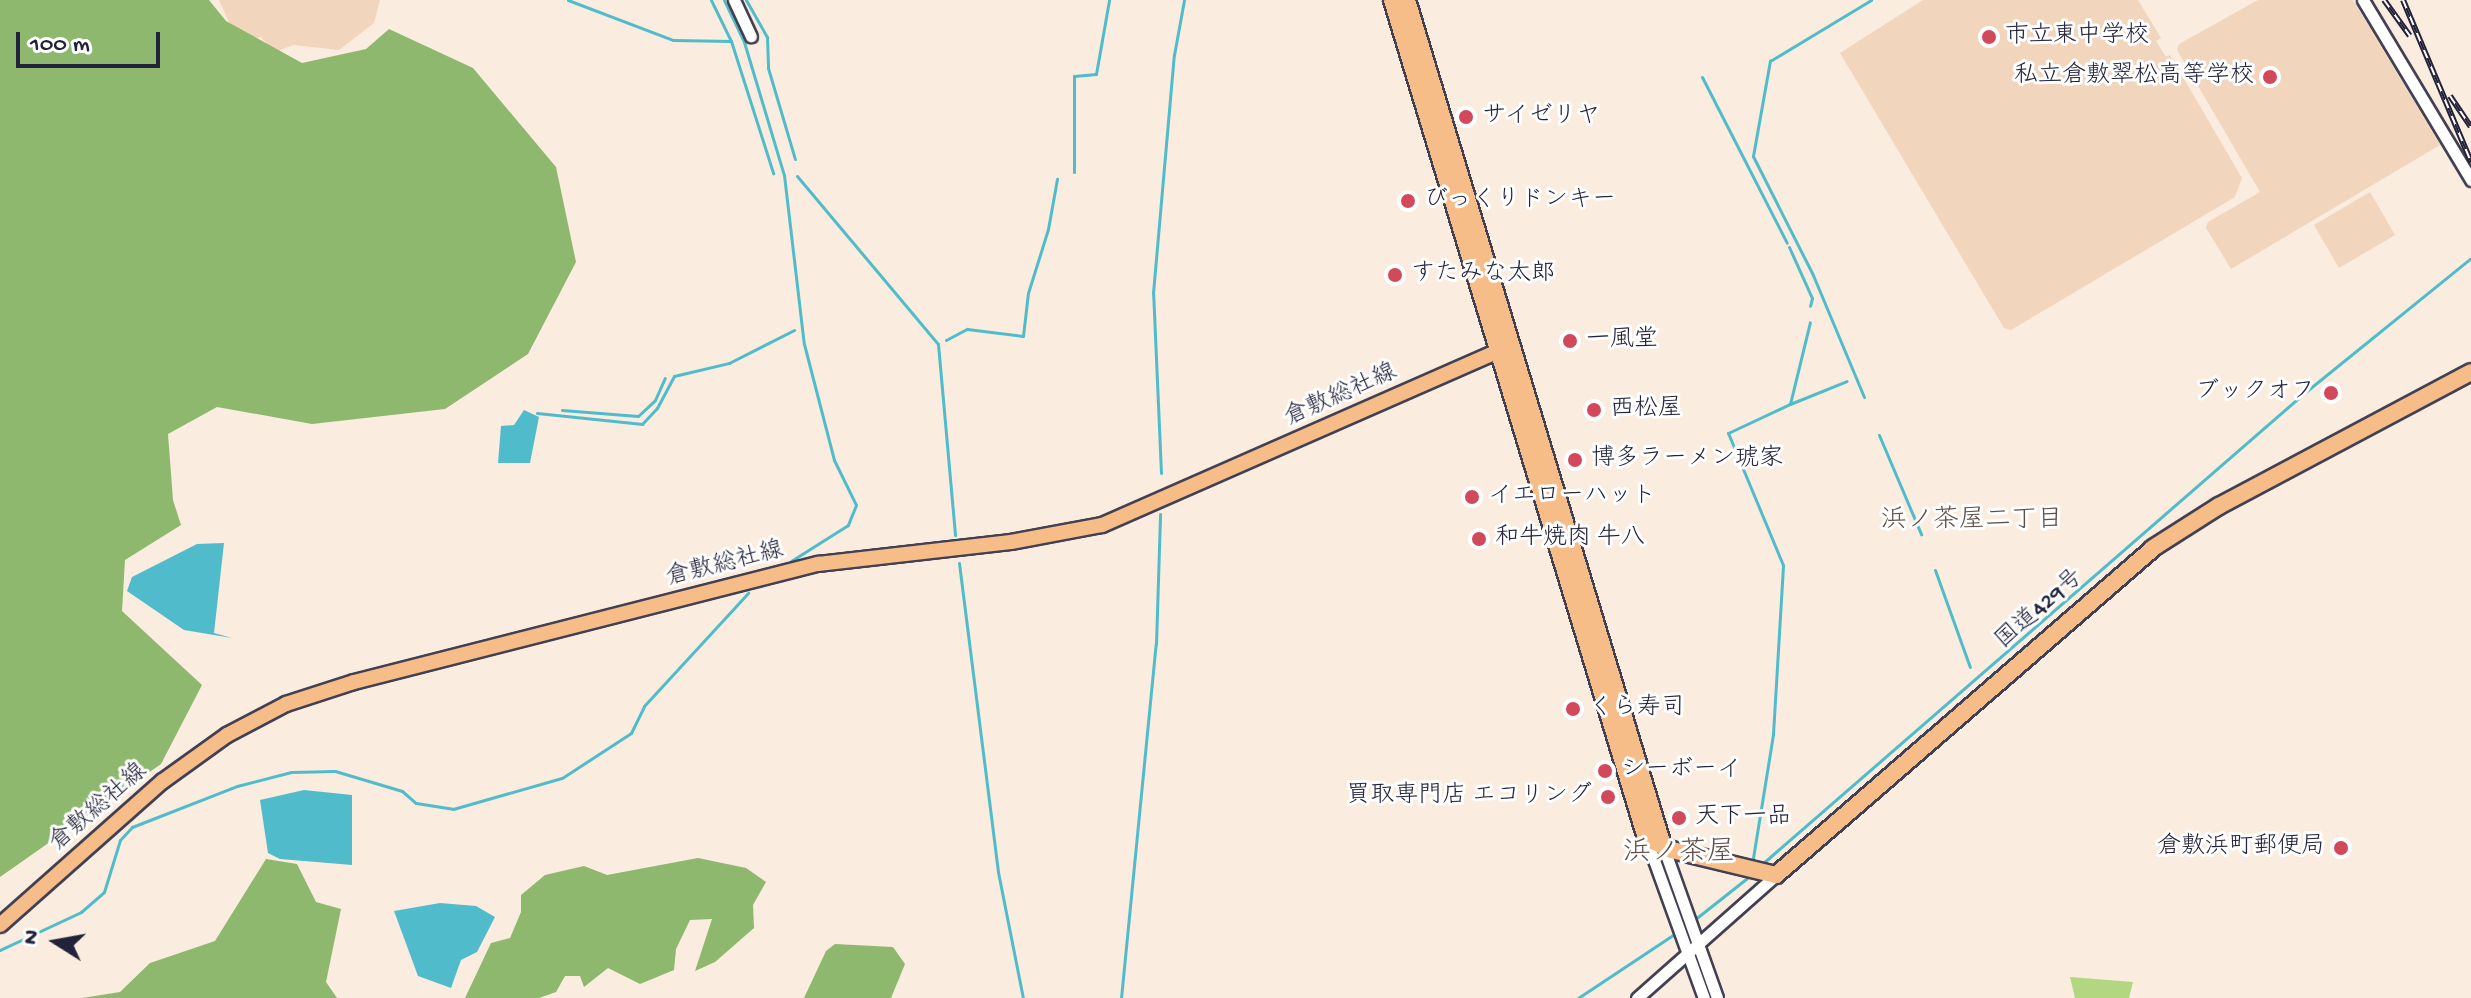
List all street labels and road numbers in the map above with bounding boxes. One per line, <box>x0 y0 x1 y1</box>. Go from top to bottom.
street label: 倉敷総社線 <box>1280 358 1402 434</box>
street label: 倉敷総社線 <box>663 537 787 593</box>
street label: 国道429号 <box>1990 564 2090 656</box>
street label: 倉敷総社線 <box>44 758 154 858</box>

